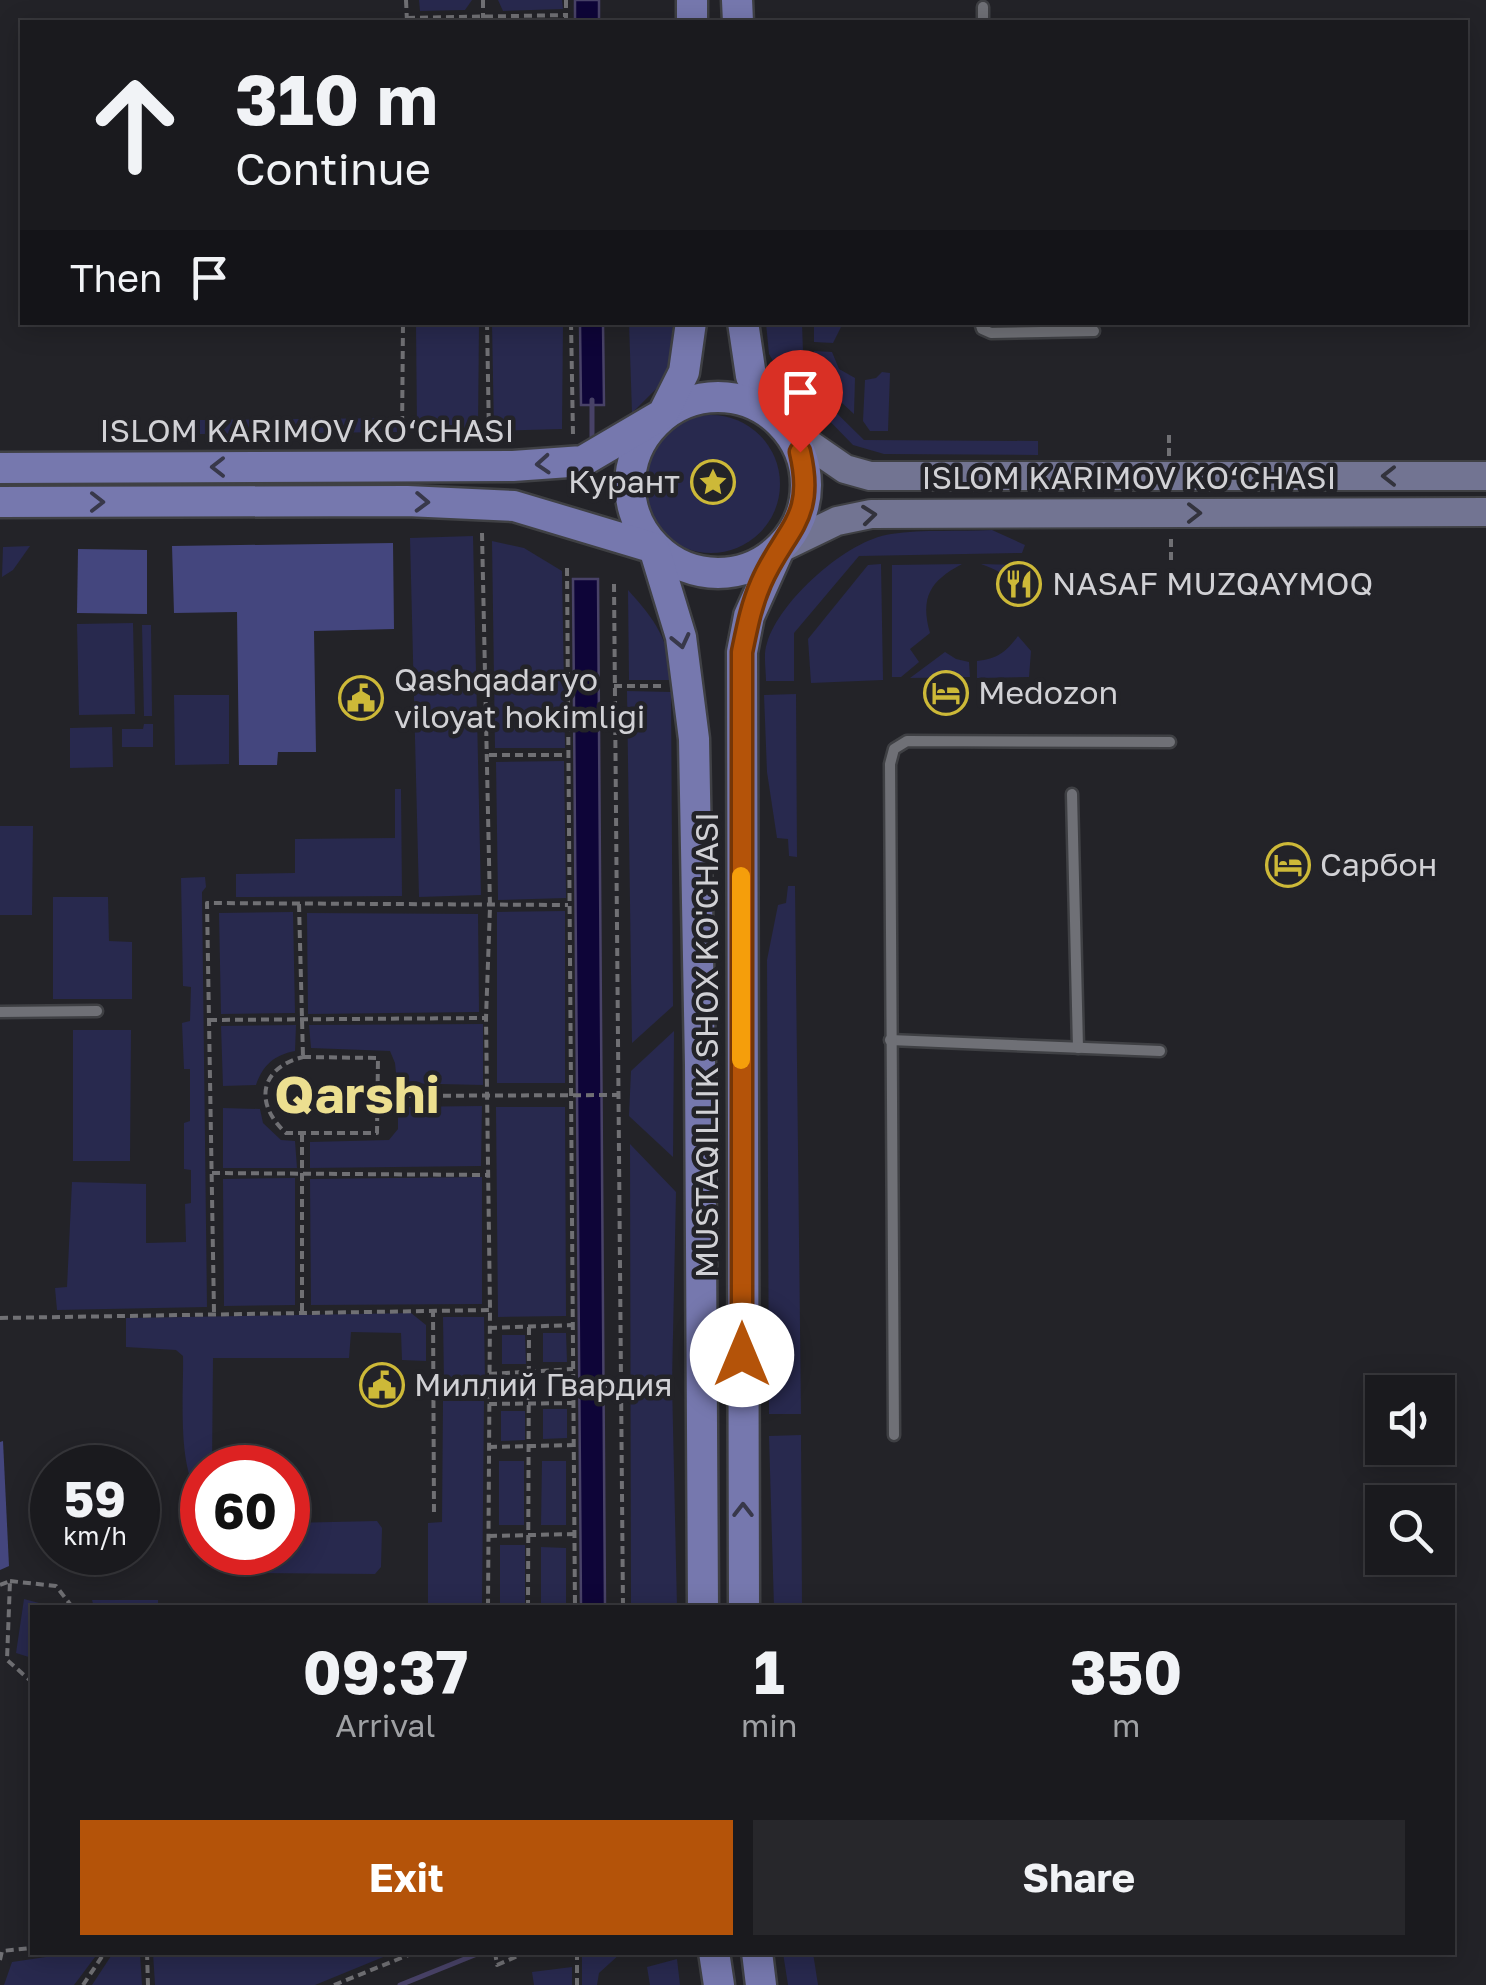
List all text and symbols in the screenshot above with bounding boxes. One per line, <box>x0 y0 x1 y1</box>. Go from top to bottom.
text: 310 m <box>235 56 438 140</box>
icon: ahead <box>70 60 200 190</box>
text: Continue <box>235 141 431 195</box>
icon: arrive <box>182 250 237 305</box>
text: Then <box>70 255 162 300</box>
pin <box>758 350 843 453</box>
icon: arrive <box>773 365 828 420</box>
street label: ISLOM KARIMOV KO‘CHASI <box>99 411 515 449</box>
one-way arrow <box>534 453 550 474</box>
one-way arrow <box>209 456 225 477</box>
street label: ISLOM KARIMOV KO‘CHASI <box>921 458 1337 496</box>
place icon: Курант <box>690 459 736 505</box>
place label: Курант <box>568 462 680 500</box>
one-way arrow <box>1380 465 1396 487</box>
one-way arrow <box>90 491 106 513</box>
one-way arrow <box>415 491 431 512</box>
one-way arrow <box>1186 502 1202 524</box>
one-way arrow <box>861 505 877 527</box>
restaurant icon: NASAF MUZQAYMOQ <box>996 561 1042 607</box>
place label: NASAF MUZQAYMOQ <box>1052 564 1373 602</box>
one-way arrow <box>669 632 690 649</box>
place label: Qashqadaryo viloyat hokimligi <box>394 660 645 735</box>
hotel icon: Medozon <box>923 670 969 716</box>
place label: Medozon <box>978 673 1118 711</box>
public building icon: Qashqadaryo viloyat hokimligi <box>338 675 384 721</box>
street label: MUSTAQILLIK SHOX KO'CHASI <box>687 812 725 1278</box>
hotel icon: Сарбон <box>1265 842 1311 888</box>
place label: Сарбон <box>1320 845 1437 883</box>
district label: Qarshi <box>274 1062 440 1124</box>
position arrow <box>690 1303 794 1407</box>
public building icon: Миллий Гвардия <box>359 1362 405 1408</box>
place label: Миллий Гвардия <box>414 1365 673 1403</box>
map controls <box>1365 1375 1455 1575</box>
button: sound <box>1365 1375 1455 1465</box>
speed limit sign: 60 <box>180 1445 310 1575</box>
text: 59 <box>64 1468 126 1528</box>
button: search <box>1365 1485 1455 1575</box>
one-way arrow <box>732 1502 754 1518</box>
text: km/h <box>63 1520 127 1551</box>
text: 09:37 <box>303 1635 468 1707</box>
text: 1 <box>754 1635 785 1707</box>
text: 350 <box>1070 1635 1182 1707</box>
text: Arrival <box>335 1706 436 1744</box>
text: min <box>741 1706 797 1744</box>
text: m <box>1112 1706 1140 1744</box>
button: Exit <box>80 1820 733 1935</box>
button: Share <box>753 1820 1405 1935</box>

